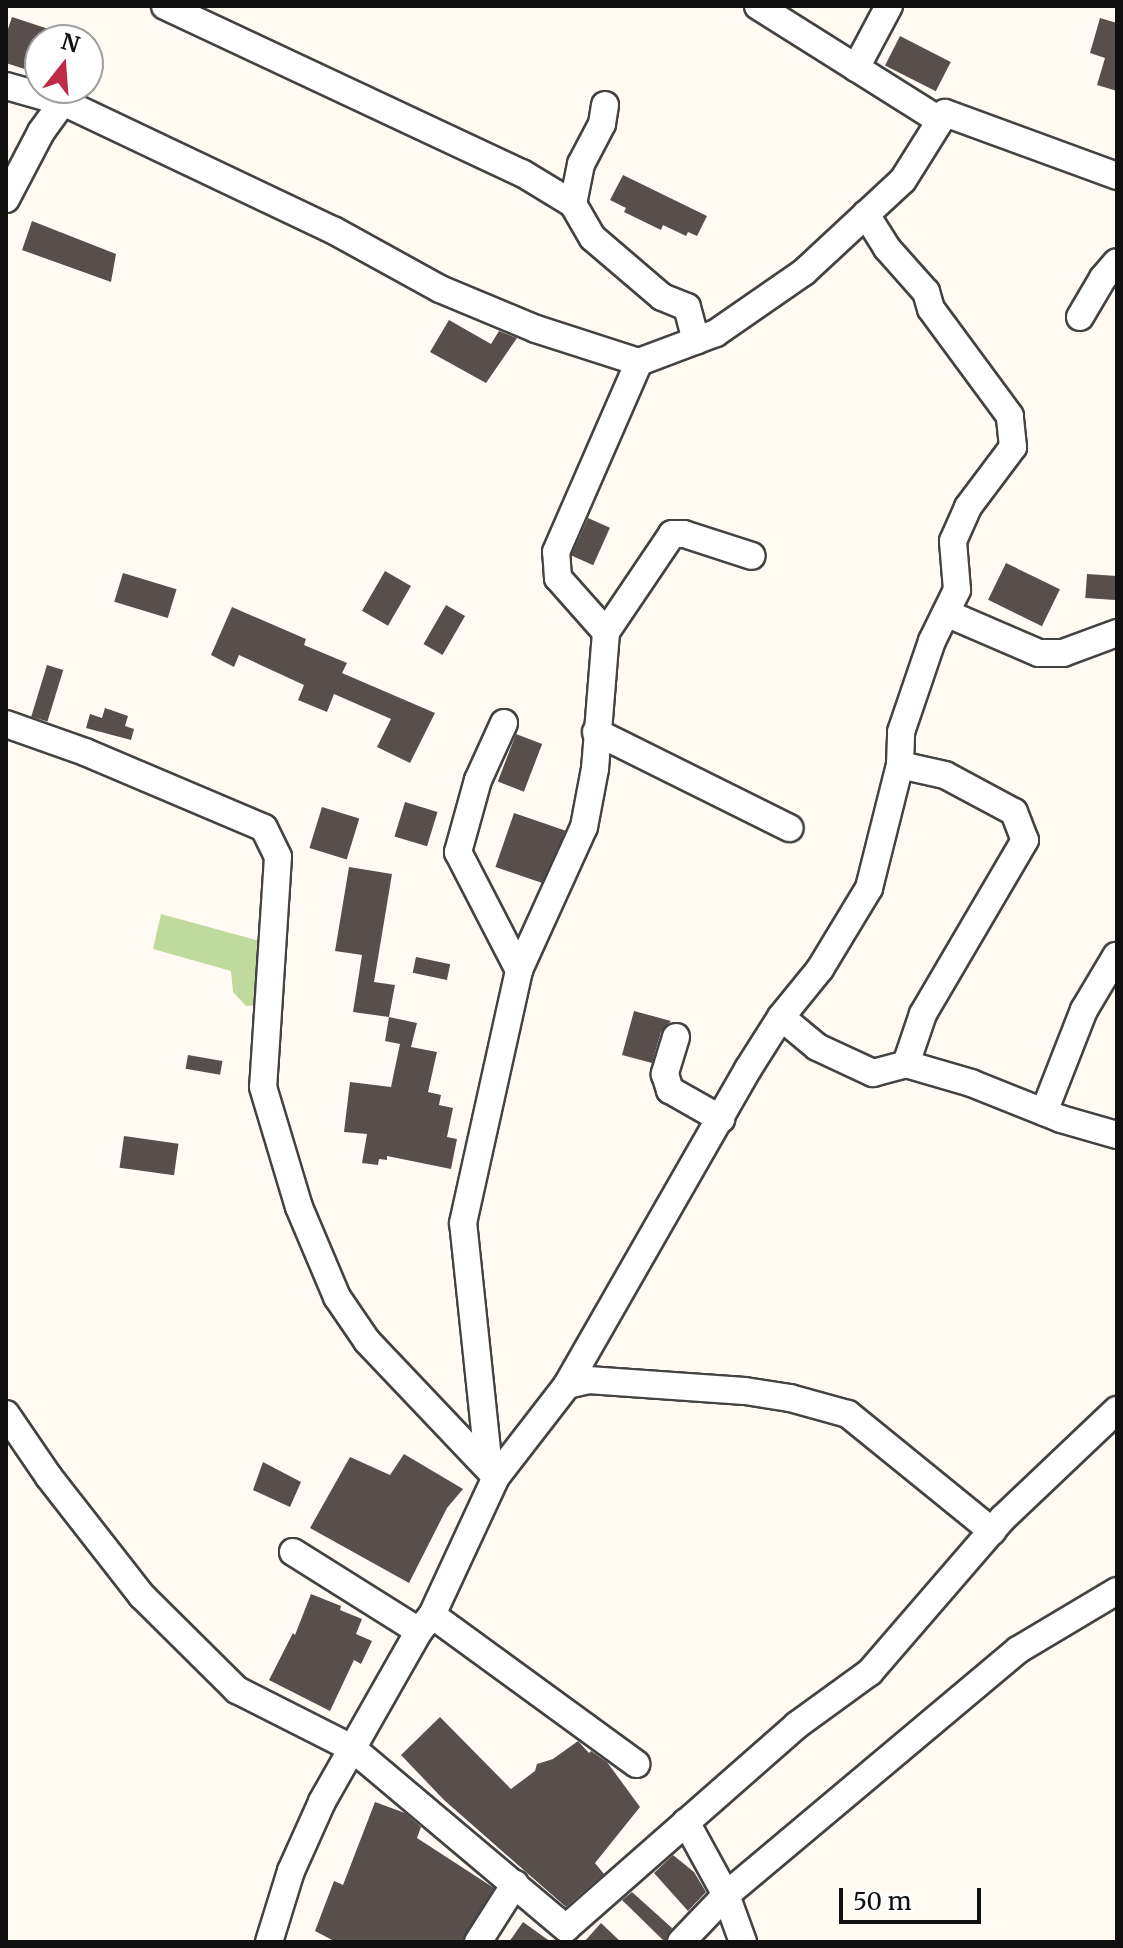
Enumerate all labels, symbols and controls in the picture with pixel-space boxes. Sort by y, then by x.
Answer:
north arrow [24,24,104,104]
text: N [58,27,83,59]
scale bar [843,1872,985,1922]
text: 50 m [853,1886,912,1917]

